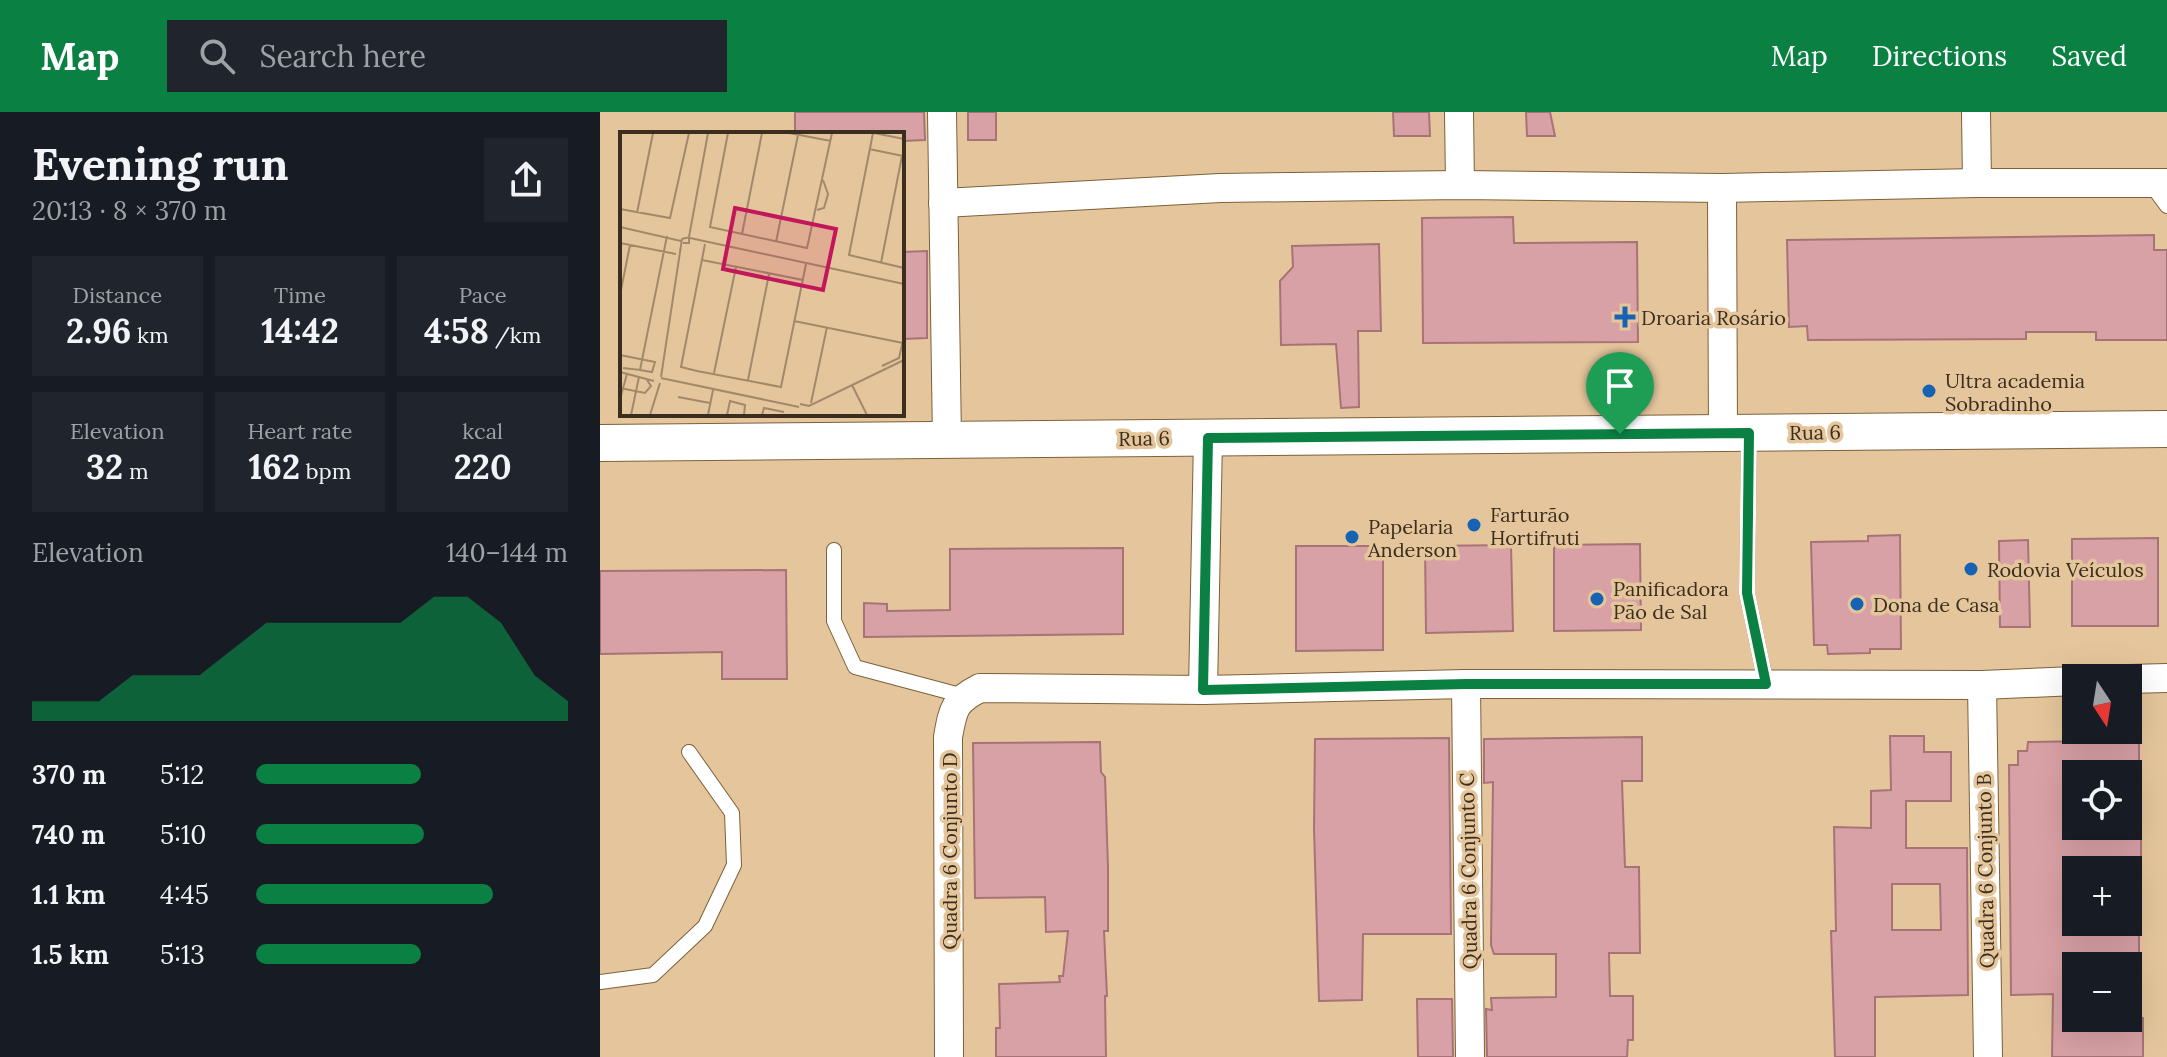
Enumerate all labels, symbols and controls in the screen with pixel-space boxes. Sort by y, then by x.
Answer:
search box [167,20,727,92]
text: Map [40,32,119,80]
icon: search [195,34,239,78]
text: Search here [259,37,426,75]
text: Map [1771,38,1828,74]
text: Directions [1872,38,2007,74]
text: Saved [2051,38,2127,74]
inset map [620,132,904,416]
text: Evening run [32,136,289,192]
button: share [484,138,568,222]
text: 20:13 · 8 × 370 m [32,194,227,227]
text: Distance [73,281,162,309]
text: Time [274,281,326,309]
text: Pace [459,281,507,309]
place label: Droaria Rosário [1641,305,1786,330]
marker: Droaria Rosário [1616,308,1634,326]
text: 2.96 [66,309,131,352]
text: 14:42 [261,309,339,352]
text: 4:58 [424,309,489,352]
text: km [131,321,169,349]
text: /km [489,321,541,349]
pin [1586,352,1654,434]
icon: arrive [1598,364,1642,408]
place label: Ultra academia Sobradinho [1945,368,2085,416]
marker: Ultra academia Sobradinho [1920,382,1938,400]
text: Elevation [70,417,165,445]
text: Heart rate [248,417,352,445]
text: kcal [462,417,503,445]
street label: Rua 6 [1789,419,1841,445]
street label: Rua 6 [1118,425,1170,451]
text: 32 [86,445,123,488]
text: 162 [249,445,300,488]
text: 220 [454,445,512,488]
text: m [123,457,149,485]
text: bpm [300,457,351,485]
place label: Farturão Hortifruti [1490,502,1580,550]
place label: Papelaria Anderson [1367,514,1457,562]
marker: Farturão Hortifruti [1465,516,1483,534]
marker: Papelaria Anderson [1343,528,1361,546]
text: Elevation [32,536,144,569]
text: 140–144 m [446,536,568,569]
place label: Rodovia Veículos [1987,557,2144,582]
marker: Rodovia Veículos [1962,560,1980,578]
place label: Panificadora Pão de Sal [1613,576,1729,624]
marker: Panificadora Pão de Sal [1588,590,1606,608]
place label: Dona de Casa [1873,592,1999,617]
marker: Dona de Casa [1848,595,1866,613]
north arrow [2062,664,2142,744]
map controls [2062,664,2142,1032]
street label: Quadra 6 Conjunto D [937,752,962,950]
text: 370 m [32,758,106,791]
text: 5:12 [160,758,204,791]
button: locate [2062,760,2142,840]
street label: Quadra 6 Conjunto C [1454,772,1482,970]
street label: Quadra 6 Conjunto B [1971,773,1999,969]
text: 740 m [32,818,105,851]
text: 5:10 [160,818,206,851]
button: + [2062,856,2142,936]
text: 1.1 km [32,878,105,911]
text: 4:45 [160,878,209,911]
text: 1.5 km [32,938,109,971]
text: 5:13 [160,938,205,971]
button: − [2062,952,2142,1032]

